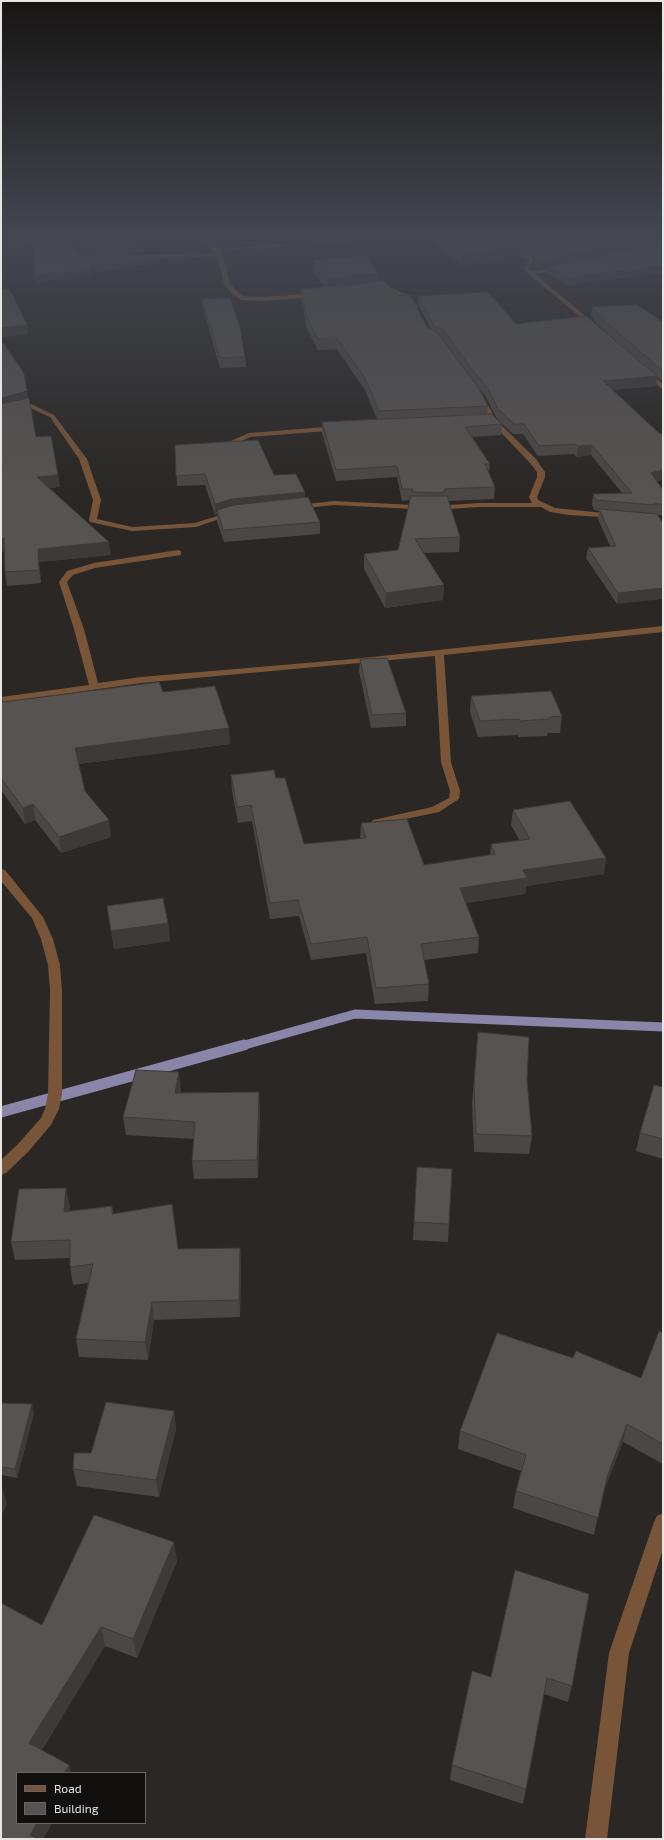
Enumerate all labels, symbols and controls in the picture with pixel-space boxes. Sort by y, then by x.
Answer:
legend [16,1772,146,1824]
text: Road [54,1781,82,1795]
text: Building [54,1801,98,1815]

